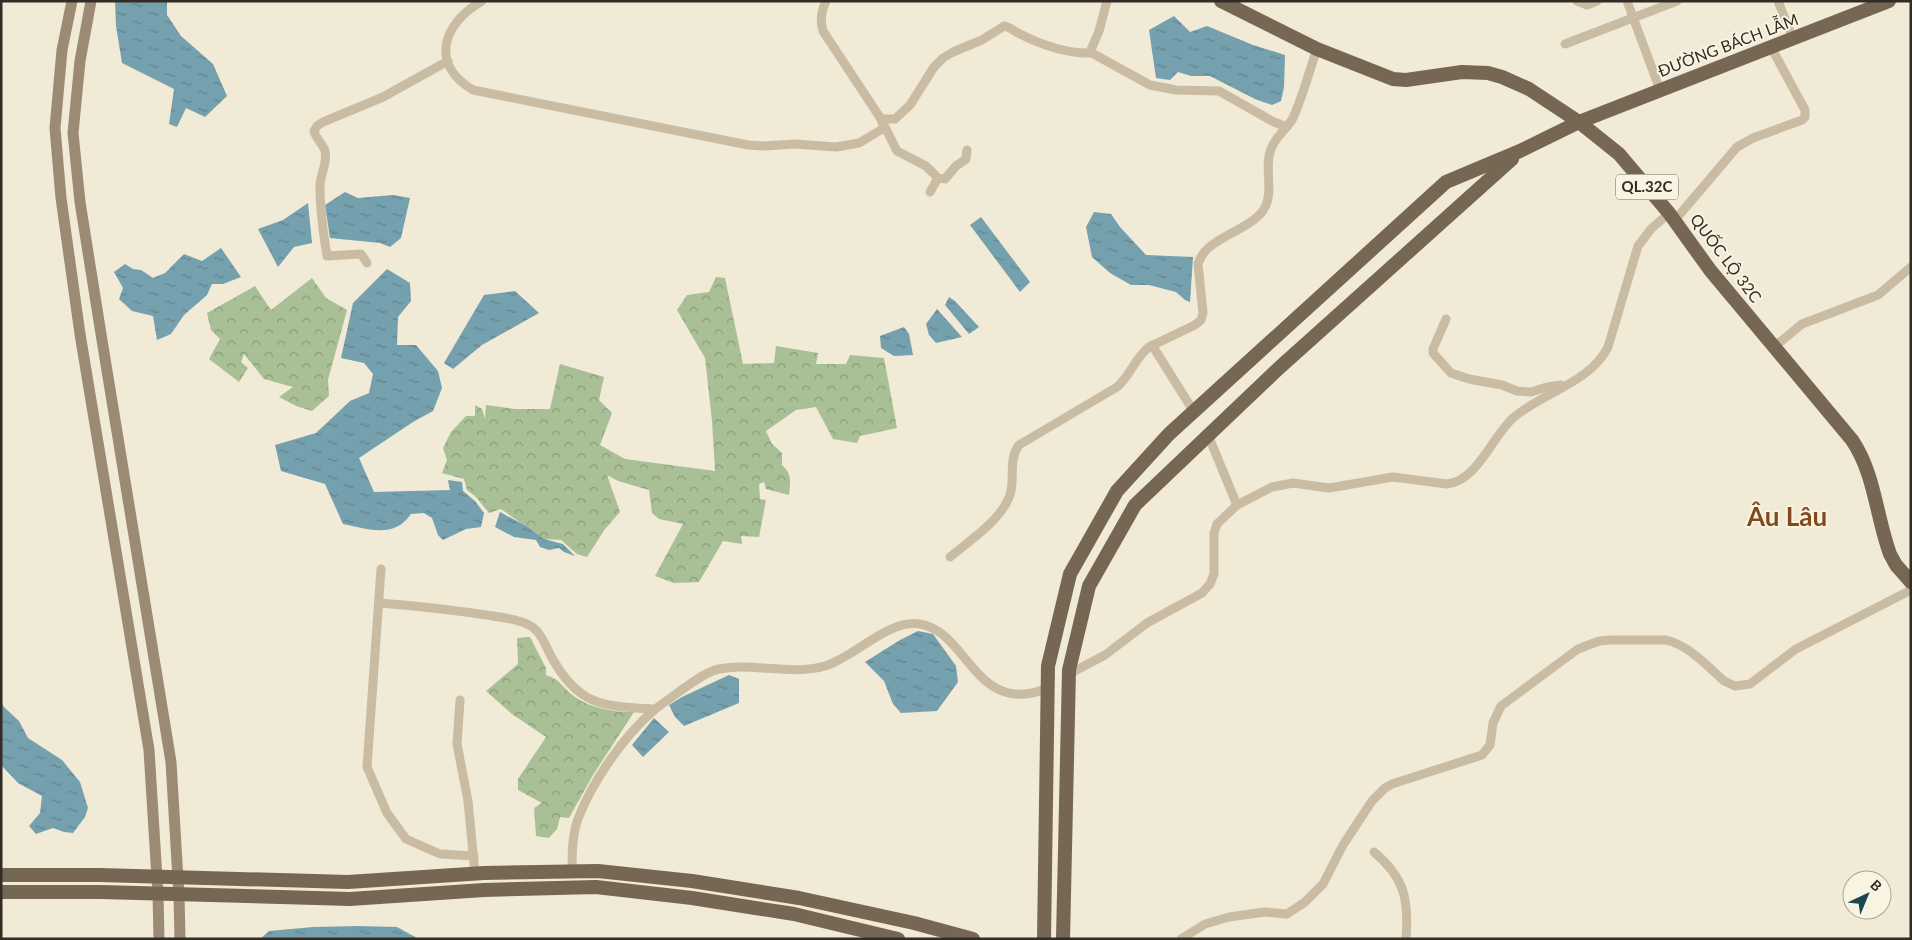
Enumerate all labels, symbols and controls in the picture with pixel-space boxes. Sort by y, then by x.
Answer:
street label: ĐƯỜNG BÁCH LẪM [1655,9,1801,80]
road number: QL.32C [1616,174,1678,200]
street label: QUỐC LỘ 32C [1687,210,1766,306]
district label: Âu Lâu [1746,500,1827,532]
north arrow [1842,870,1892,920]
text: B [1867,876,1886,895]

